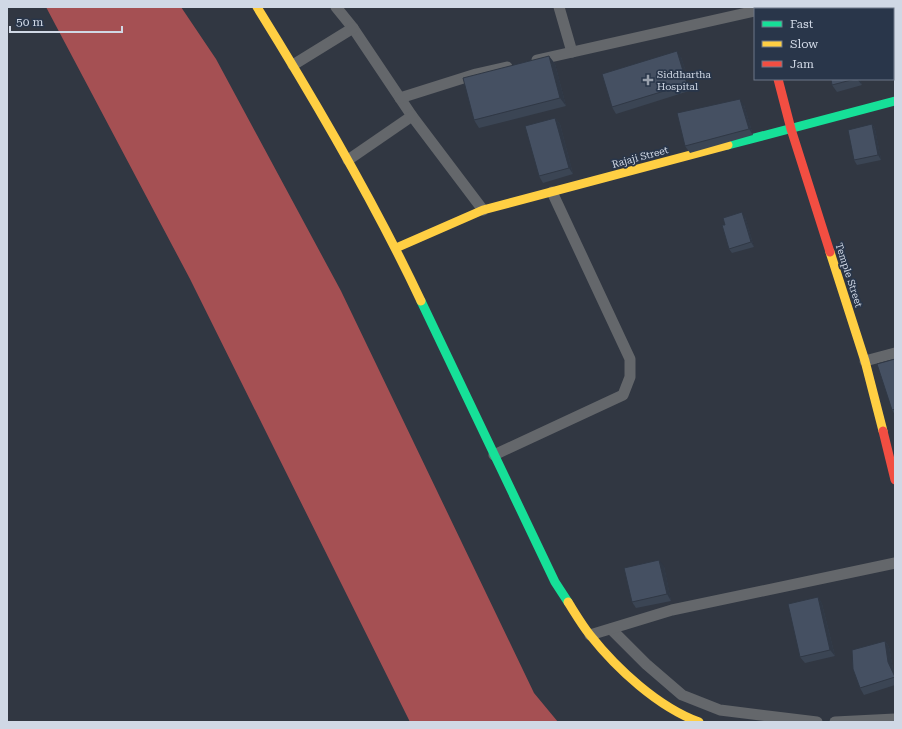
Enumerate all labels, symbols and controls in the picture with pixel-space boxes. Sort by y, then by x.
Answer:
scale bar [10,8,122,34]
legend [754,8,894,80]
text: 50 m [16,15,43,29]
text: Fast [790,17,814,31]
text: Slow [790,37,818,51]
text: Jam [790,57,814,71]
place label: Siddhartha Hospital [657,69,712,92]
marker: Siddhartha Hospital [642,74,654,86]
street label: Rajaji Street [611,144,670,170]
street label: Temple Street [833,241,865,309]

